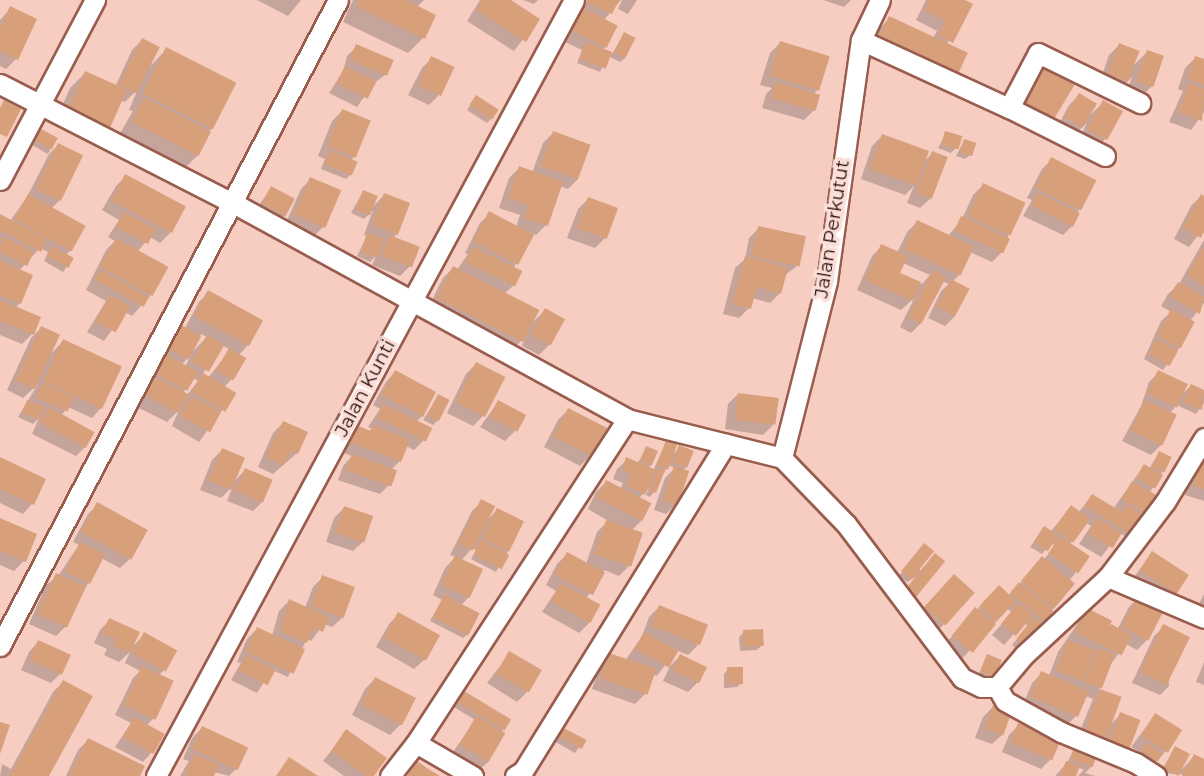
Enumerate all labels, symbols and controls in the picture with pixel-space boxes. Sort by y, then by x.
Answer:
street label: Jalan Perkutut [810,158,854,300]
street label: Jalan Kunti [330,336,400,440]

